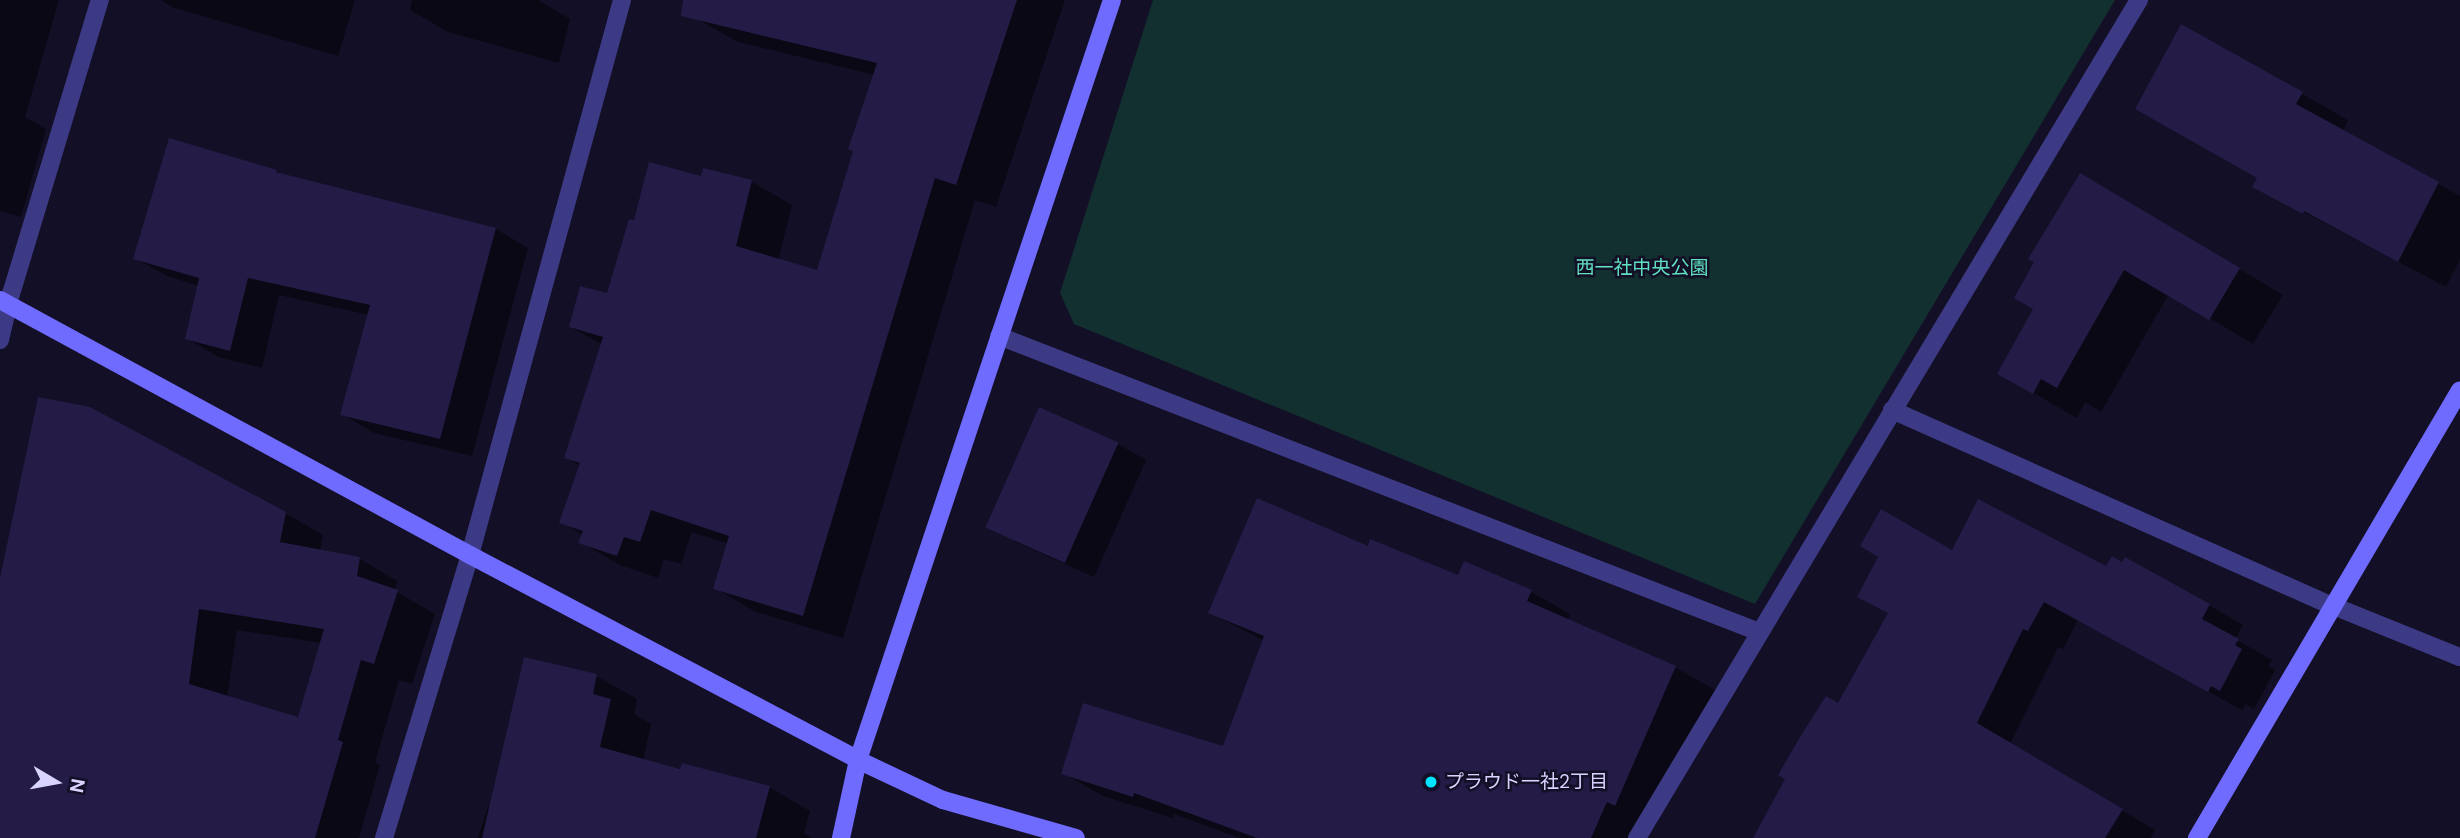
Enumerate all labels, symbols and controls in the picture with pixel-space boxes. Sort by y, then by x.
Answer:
park label: 西一社中央公園 [1576,257,1708,279]
north arrow [21,747,91,817]
place label: プラウド一社2丁目 [1445,771,1608,793]
marker: プラウド一社2丁目 [1423,774,1439,790]
text: N [64,777,91,795]

